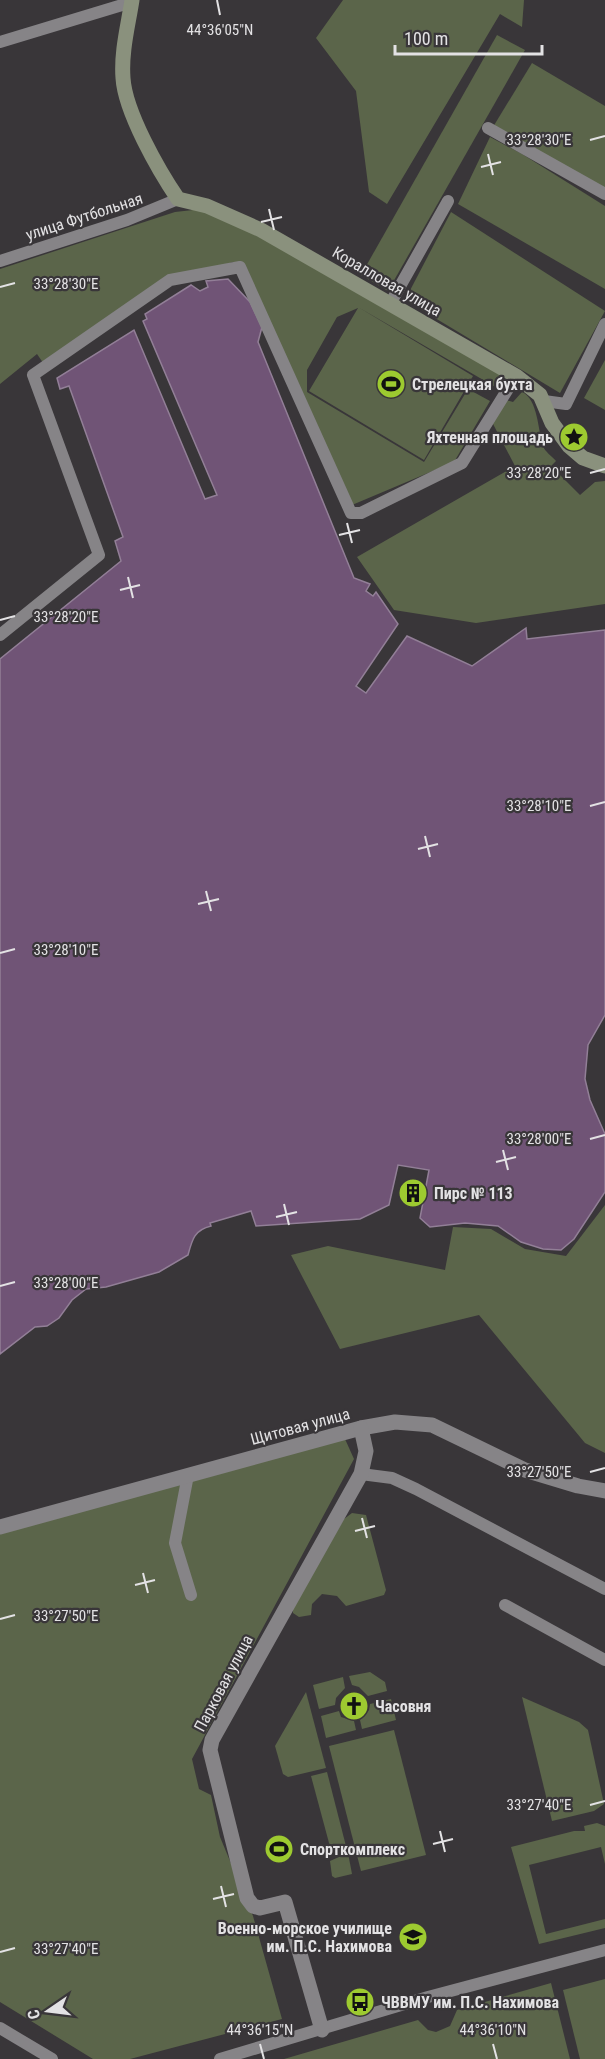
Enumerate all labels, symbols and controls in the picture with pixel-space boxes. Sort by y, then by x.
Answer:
scale bar [395,18,542,56]
text: 44°36'05"N [187,21,253,39]
text: 100 m [404,28,448,49]
text: 33°28'30"E [507,131,571,149]
street label: улица Футбольная [23,189,145,244]
street label: Коралловая улица [329,243,445,320]
text: 33°28'30"E [34,275,98,293]
sports icon: Стрелецкая бухта [375,368,407,400]
place label: Стрелецкая бухта [412,375,533,394]
place icon: Яхтенная площадь [558,421,590,453]
place label: Яхтенная площадь [426,428,553,447]
text: 33°28'20"E [507,464,571,482]
text: 33°28'20"E [34,608,98,626]
text: 33°28'10"E [507,797,571,815]
text: 33°28'10"E [34,941,98,959]
text: 33°28'00"E [507,1130,571,1148]
building icon: Пирс № 113 [397,1177,429,1209]
place label: Пирс № 113 [434,1184,513,1203]
text: 33°28'00"E [34,1274,98,1292]
street label: Щитовая улица [248,1404,352,1449]
text: 33°27'50"E [507,1463,571,1481]
text: 33°27'50"E [34,1607,98,1625]
street label: Парковая улица [190,1632,257,1735]
church icon: Часовня [338,1690,370,1722]
place label: Часовня [375,1697,432,1716]
text: 33°27'40"E [507,1796,571,1814]
sports icon: Спорткомплекс [263,1833,295,1865]
place label: Спорткомплекс [300,1840,405,1859]
place label: Военно-морское училище им. П.С. Нахимова [218,1919,392,1956]
school or university icon: Военно-морское училище им. П.С. Нахимова [397,1921,429,1953]
text: 33°27'40"E [34,1940,98,1958]
north arrow [18,1981,78,2041]
bus stop icon: ЧВВМУ им. П.С. Нахимова [344,1986,376,2018]
place label: ЧВВМУ им. П.С. Нахимова [381,1993,559,2012]
text: С [24,2008,44,2021]
text: 44°36'15"N [227,2021,293,2039]
text: 44°36'10"N [460,2021,526,2039]

